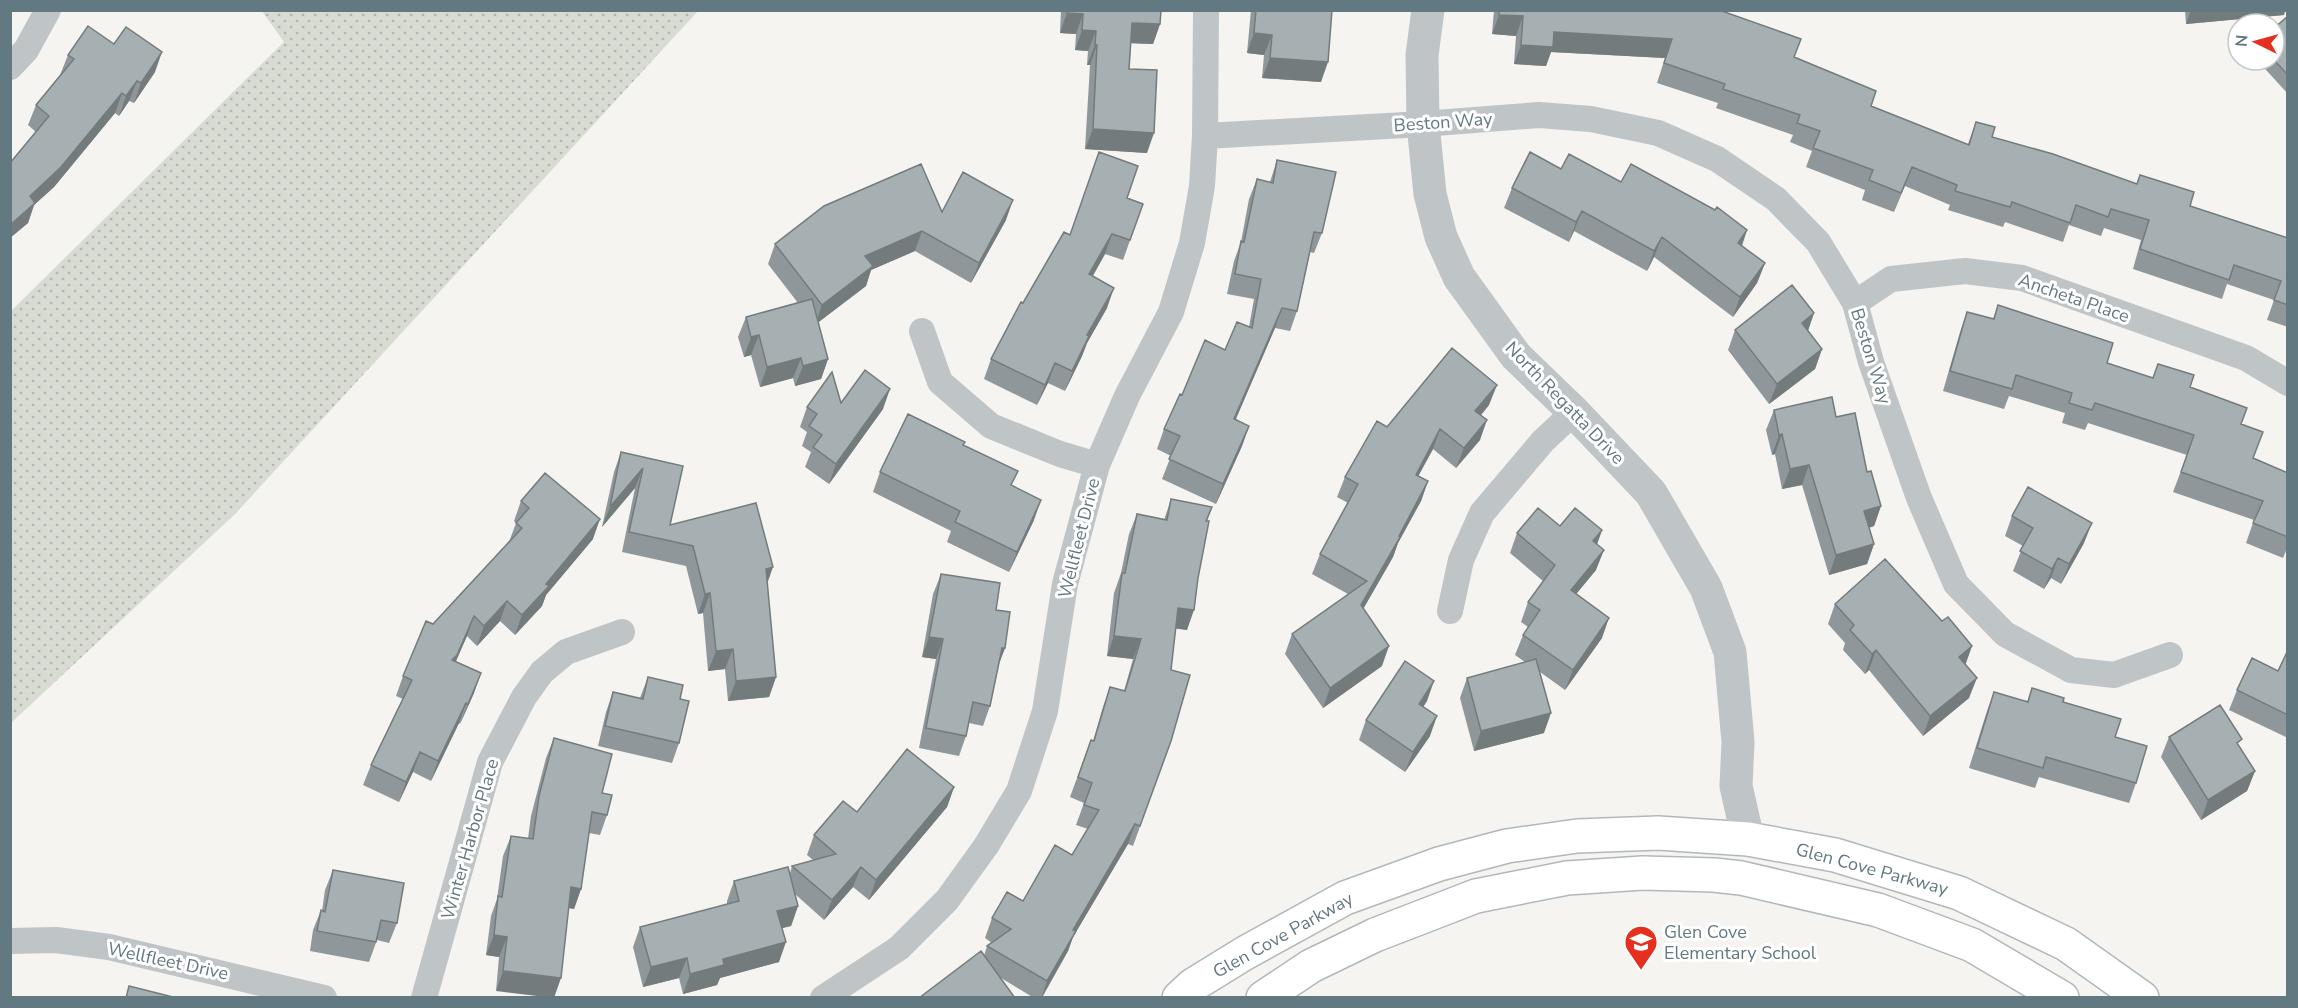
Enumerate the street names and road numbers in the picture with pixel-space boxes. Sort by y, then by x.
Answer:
street label: Beston Way [1393,107,1494,137]
street label: Ancheta Place [2015,268,2133,328]
street label: Beston Way [1845,305,1897,407]
street label: North Regatta Drive [1500,336,1630,470]
street label: Wellfleet Drive [1052,475,1106,601]
street label: Winter Harbor Place [436,756,504,922]
street label: Glen Cove Parkway [1793,837,1952,901]
street label: Glen Cove Parkway [1209,886,1358,983]
street label: Wellfleet Drive [105,936,231,986]

